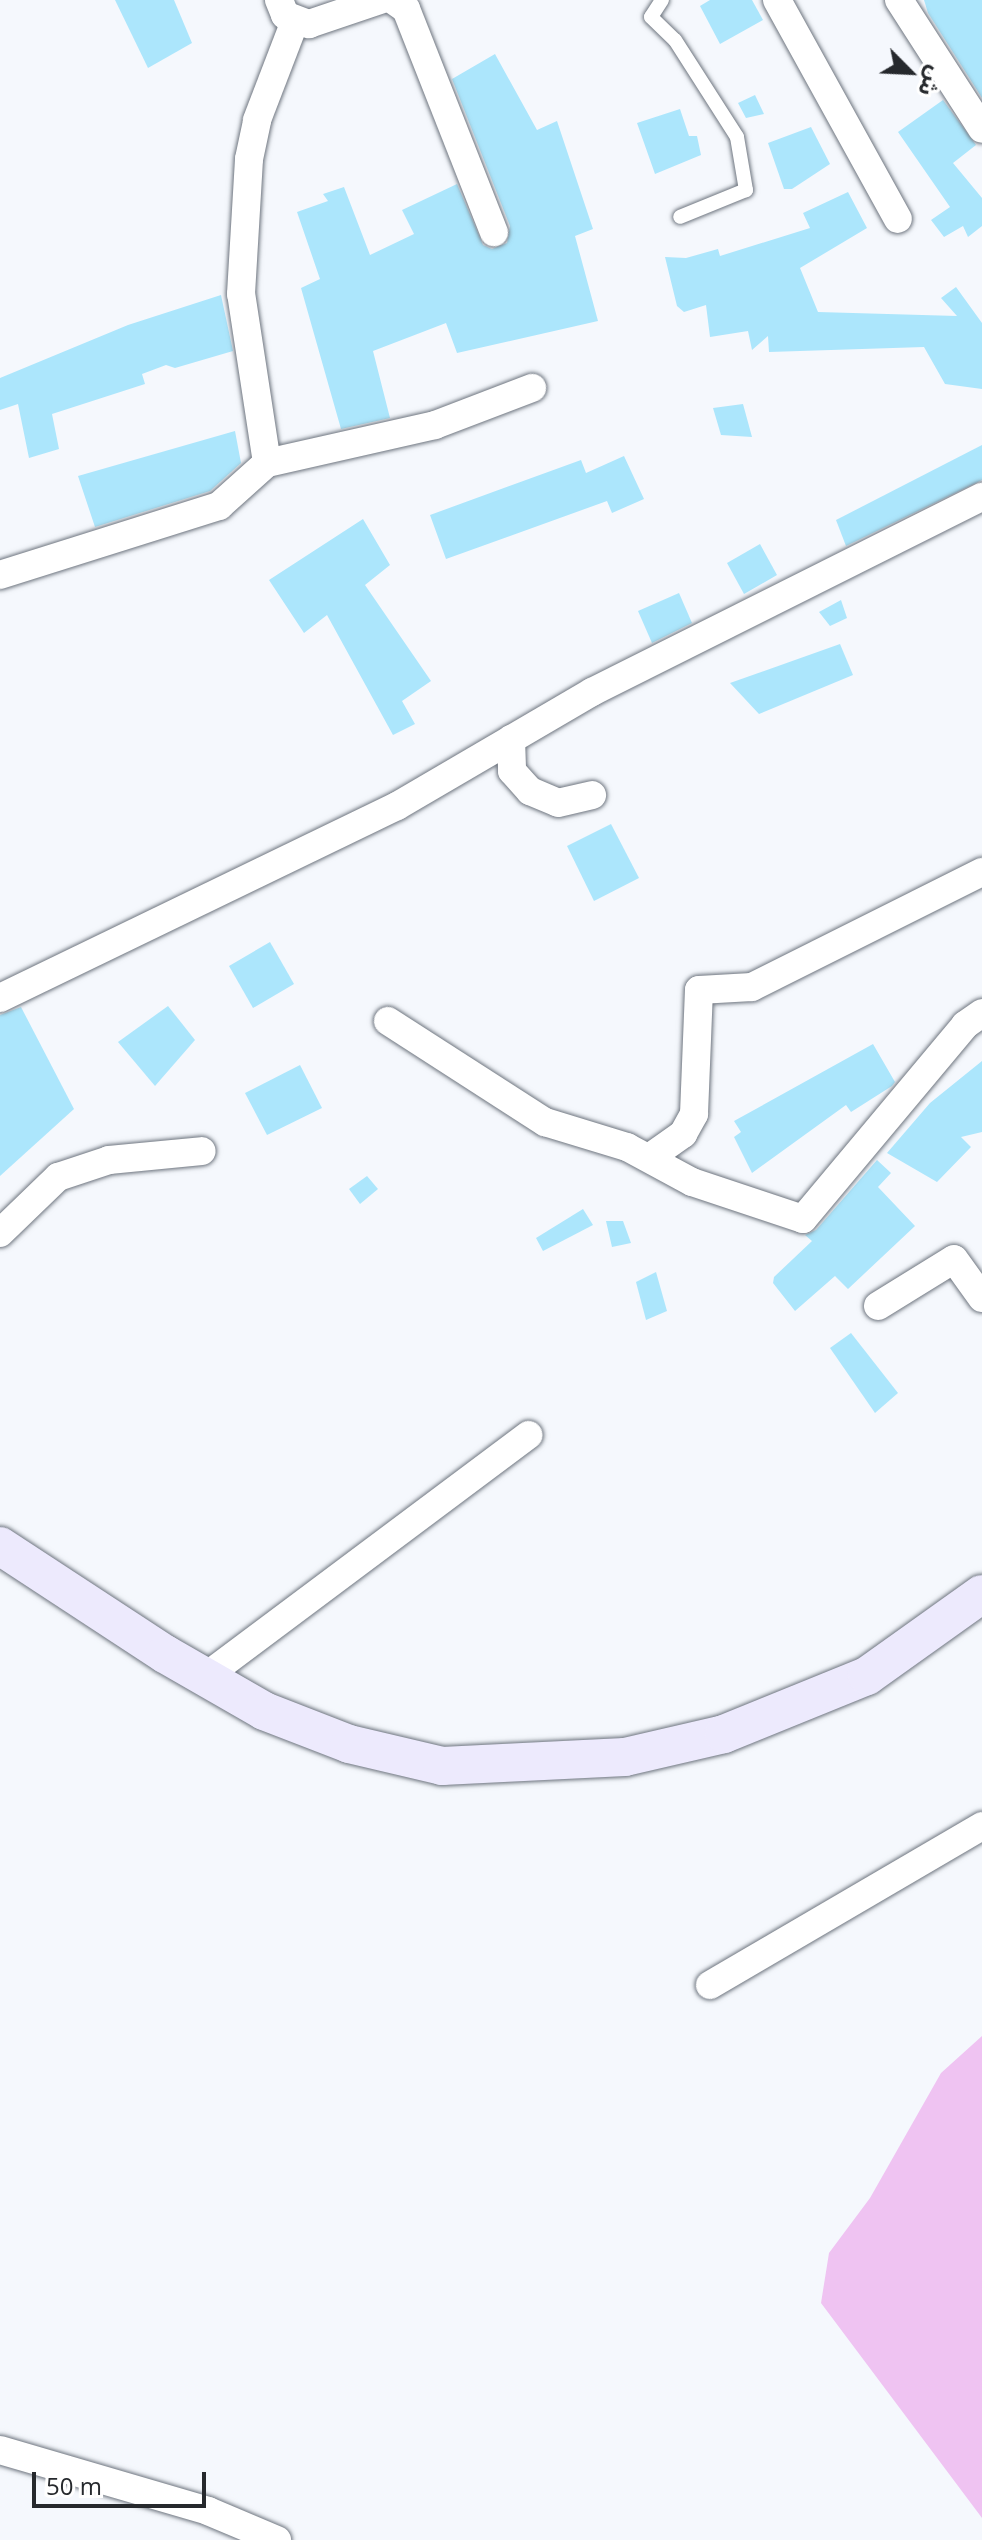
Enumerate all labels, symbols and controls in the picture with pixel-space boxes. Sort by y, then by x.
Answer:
north arrow [870,32,950,112]
text: ش [912,62,952,102]
scale bar [36,2456,210,2506]
text: 50 m [46,2469,102,2502]

